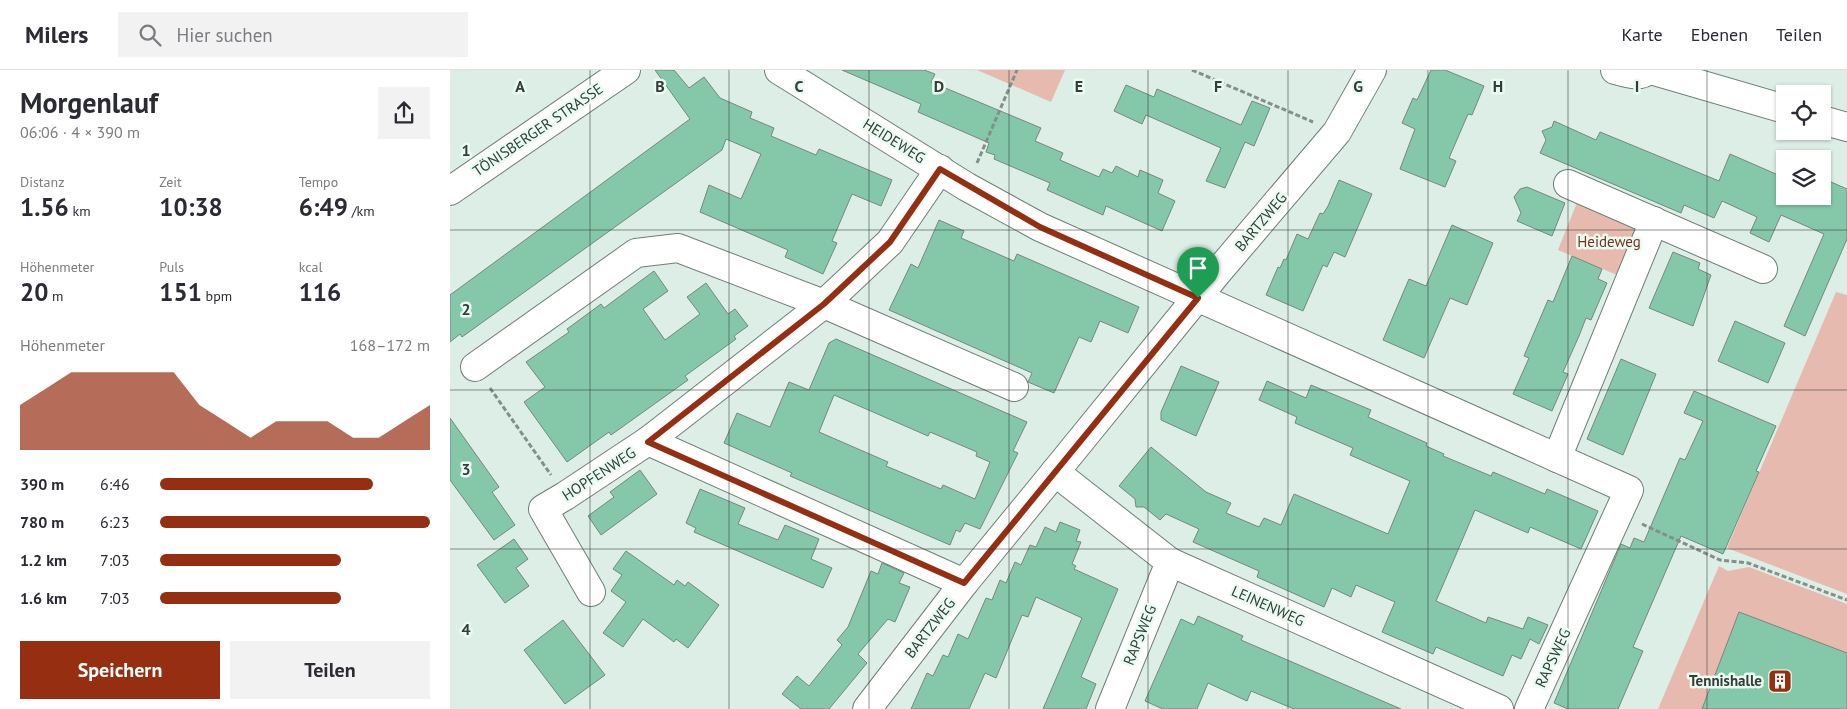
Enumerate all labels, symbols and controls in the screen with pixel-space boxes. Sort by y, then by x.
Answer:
search box [118,12,468,57]
text: Milers [25,19,88,50]
icon: search [136,21,164,49]
text: Hier suchen [176,23,273,47]
text: Karte [1622,23,1663,46]
text: Ebenen [1691,23,1748,46]
text: Teilen [1776,23,1822,46]
text: B [655,76,665,96]
text: C [795,76,804,96]
text: D [934,76,944,96]
text: E [1075,76,1083,96]
text: F [1214,76,1222,96]
text: G [1353,76,1363,96]
text: H [1493,76,1503,96]
text: I [1635,76,1639,96]
street label: TÖNISBERGER STRASSE [470,80,606,180]
text: Morgenlauf [20,84,158,121]
map controls [1776,85,1831,205]
button: locate [1776,85,1831,140]
button: share [378,87,430,139]
street label: HEIDEWEG [860,114,929,167]
text: 06:06 · 4 × 390 m [20,122,140,142]
text: 1 [461,140,471,160]
button: layers [1776,150,1831,205]
text: Distanz [20,173,64,191]
text: Zeit [159,173,182,191]
text: Tempo [299,173,338,191]
street label: BARTZWEG [1230,188,1291,255]
text: 1.56 [20,191,69,223]
text: 10:38 [159,191,223,223]
text: 6:49 [299,191,348,223]
text: km [69,202,91,220]
text: /km [348,202,375,220]
park label: Heideweg [1577,232,1641,251]
pin [1177,247,1219,298]
icon: arrive [1184,254,1212,282]
text: Höhenmeter [20,258,94,276]
text: Puls [159,258,184,276]
text: kcal [299,258,323,276]
text: 20 [20,276,48,308]
text: 151 [159,276,202,308]
text: 116 [299,276,341,308]
text: m [48,287,63,305]
text: bpm [202,287,232,305]
text: 2 [461,299,471,319]
text: Höhenmeter [20,335,105,355]
text: 168–172 m [350,335,430,355]
street label: HOPFENWEG [558,443,639,504]
text: 3 [461,459,471,479]
text: 390 m [20,474,64,494]
text: 6:46 [100,474,130,494]
text: 780 m [20,512,64,532]
text: 6:23 [100,512,130,532]
text: 1.2 km [20,550,67,570]
text: 7:03 [100,550,130,570]
street label: LEINENWEG [1229,581,1308,630]
text: 1.6 km [20,588,67,608]
text: 7:03 [100,588,130,608]
street label: BARTZWEG [900,594,959,662]
street label: RAPSWEG [1119,602,1160,668]
text: 4 [461,619,471,639]
street label: RAPSWEG [1531,625,1575,690]
button: Speichern [20,641,220,699]
button: Teilen [230,641,430,699]
building icon: Tennishalle [1767,668,1793,694]
place label: Tennishalle [1689,671,1762,690]

